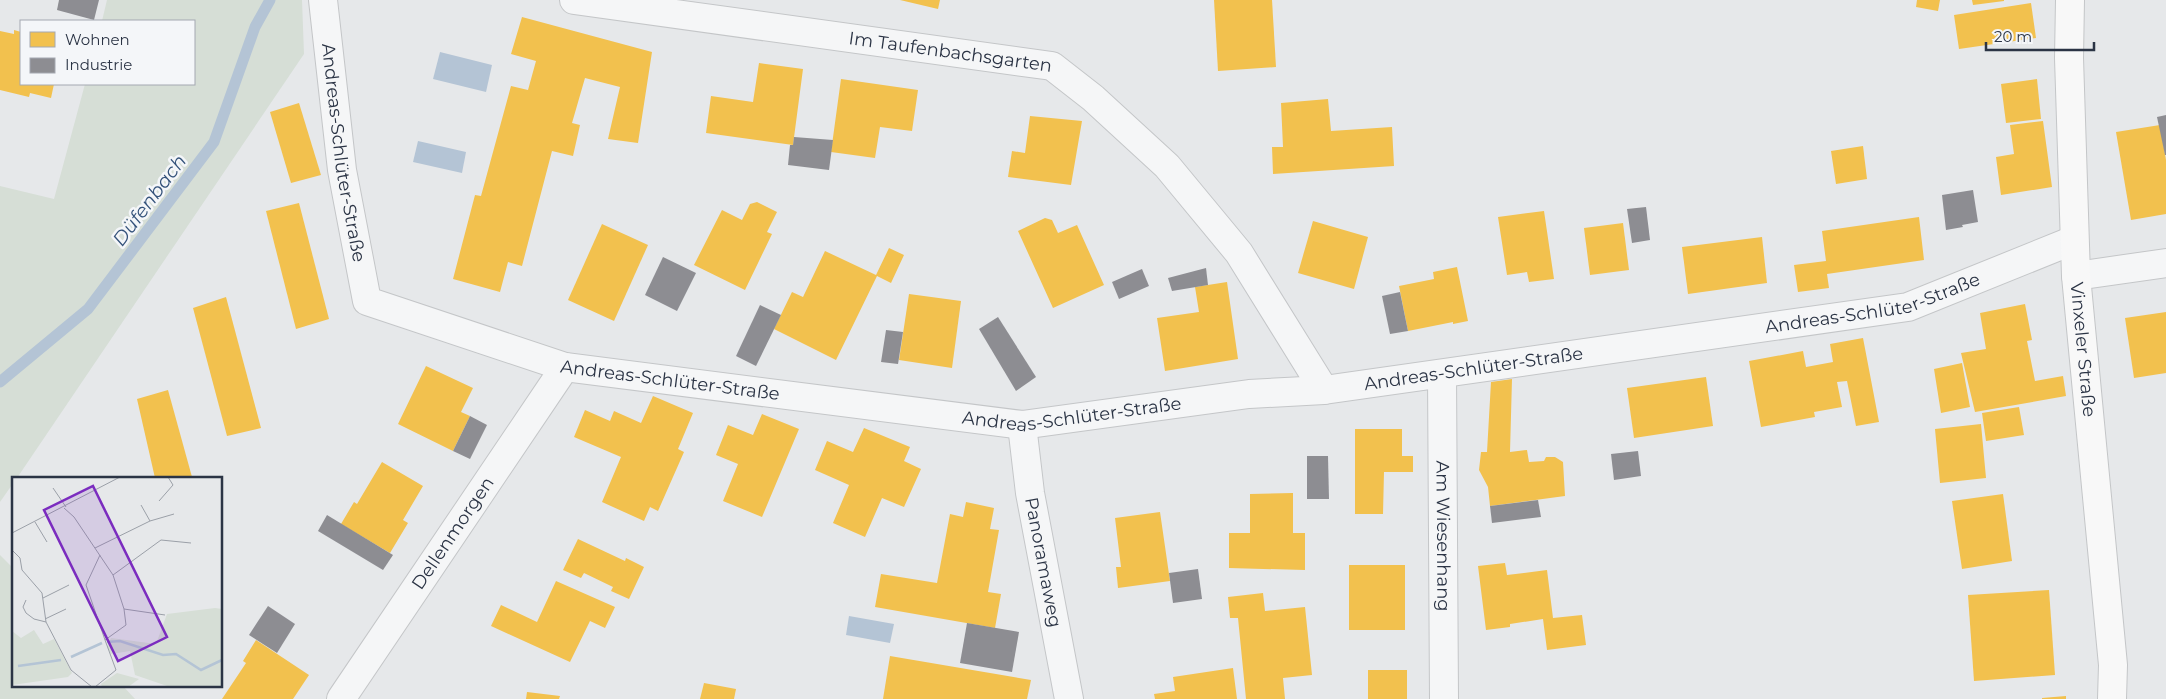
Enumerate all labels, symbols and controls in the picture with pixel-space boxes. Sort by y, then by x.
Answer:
legend [20,20,195,85]
scale bar [1986,20,2094,52]
street label: Im Taufenbachsgarten [847,27,1053,77]
text: 20 m [1994,27,2032,46]
text: Wohnen [65,30,130,49]
street label: Andreas-Schlüter-Straße [317,42,370,264]
text: Industrie [65,55,132,74]
water label: Düfenbach [108,150,191,250]
street label: Andreas-Schlüter-Straße [1764,268,1983,338]
street label: Vinxeler Straße [2066,281,2100,418]
street label: Andreas-Schlüter-Straße [1363,342,1585,395]
street label: Andreas-Schlüter-Straße [559,356,781,405]
street label: Andreas-Schlüter-Straße [961,392,1183,437]
street label: Am Wiesenhang [1432,460,1454,612]
street label: Dellenmorgen [407,473,499,594]
inset map [12,477,222,686]
street label: Panoramaweg [1020,495,1066,629]

